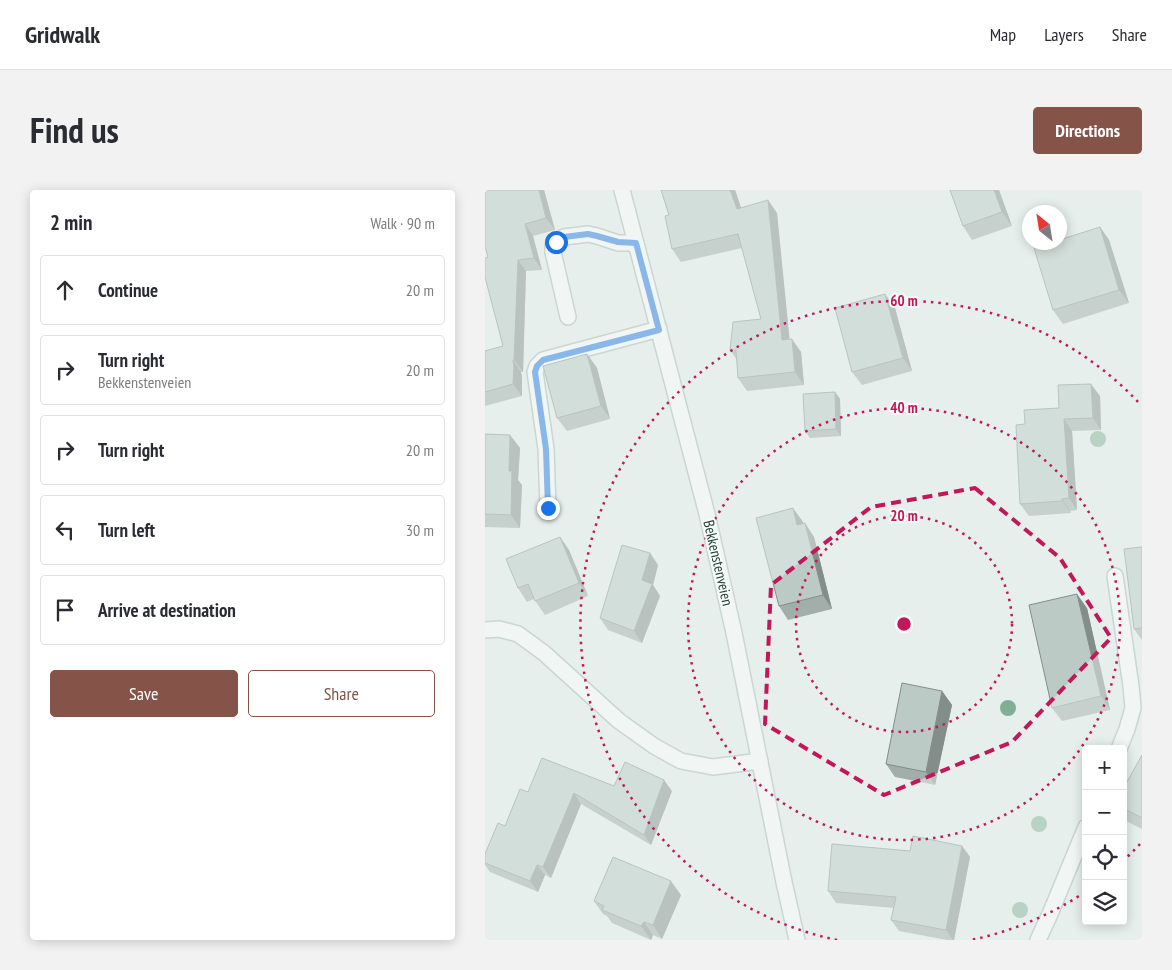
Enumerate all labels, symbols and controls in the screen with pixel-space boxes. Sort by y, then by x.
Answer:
text: Gridwalk [25,19,100,50]
text: Map [990,23,1016,46]
text: Layers [1044,23,1084,46]
text: Share [1112,23,1147,46]
text: Find us [30,107,119,153]
button: Directions [1033,107,1142,154]
north arrow [1022,205,1067,250]
text: 2 min [50,209,92,236]
text: Walk · 90 m [370,213,435,233]
route start [545,231,568,254]
icon: ahead [51,276,79,304]
text: Continue [98,278,158,302]
text: 20 m [406,280,434,300]
text: 60 m [890,291,918,310]
text: Turn right [98,348,164,372]
icon: right [51,356,79,384]
text: 20 m [406,360,434,380]
text: Bekkenstenveien [98,372,191,392]
text: 40 m [890,398,918,417]
icon: right [51,436,79,464]
text: Turn right [98,438,164,462]
text: 20 m [406,440,434,460]
route end [537,497,560,520]
text: 20 m [890,506,918,525]
icon: left [51,516,79,544]
text: Turn left [98,518,155,542]
street label: Bekkenstenveien [699,518,738,608]
text: 30 m [406,520,434,540]
icon: arrive [51,596,79,624]
text: Arrive at destination [98,598,236,622]
centre of rings [895,615,913,633]
button: Save [50,670,238,717]
button: Share [248,670,435,717]
map controls [1082,745,1127,925]
button: + [1082,745,1127,790]
button: − [1082,790,1127,835]
button: locate [1082,835,1127,880]
button: layers [1082,880,1127,925]

